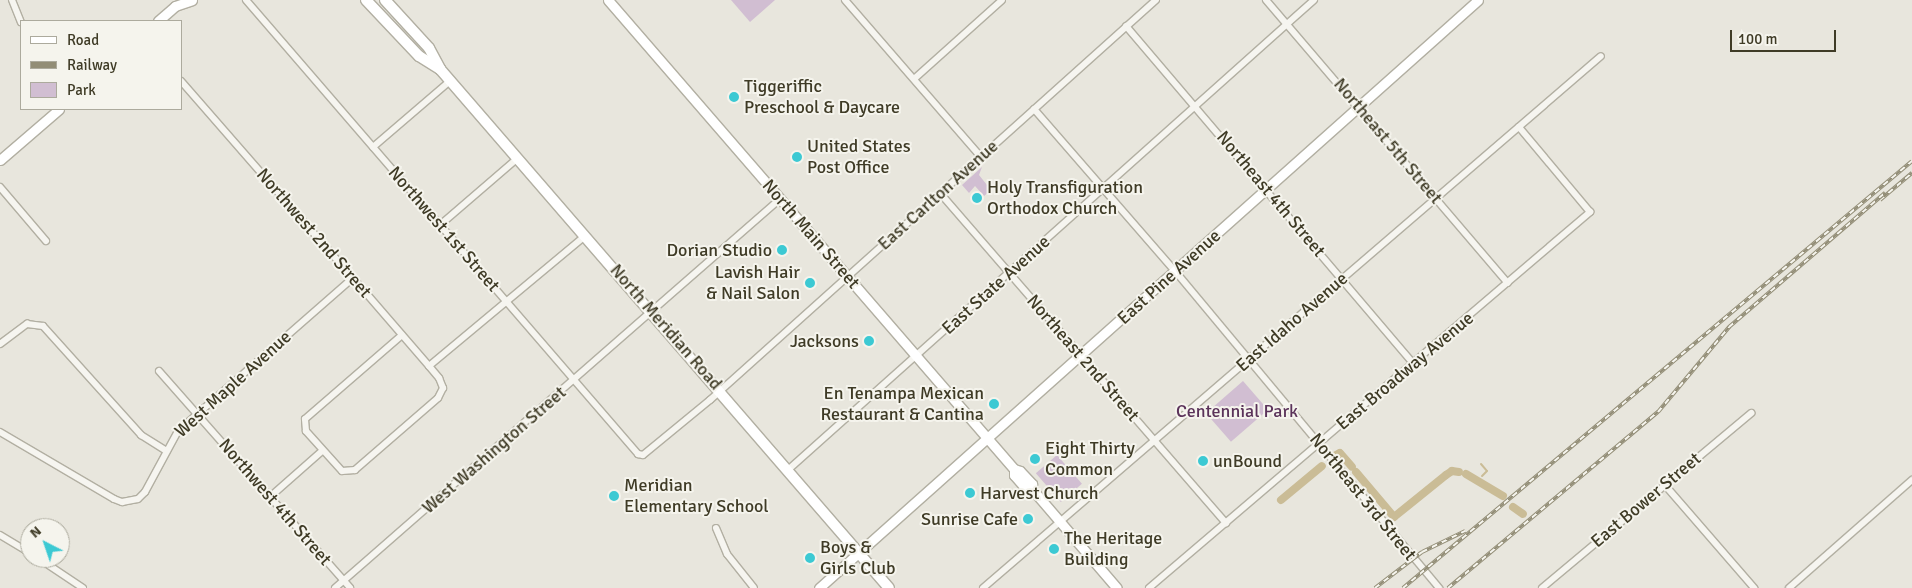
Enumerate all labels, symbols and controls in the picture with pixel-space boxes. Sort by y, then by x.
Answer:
legend [20,20,182,110]
scale bar [1732,20,1838,52]
text: 100 m [1738,30,1778,48]
text: Road [67,31,99,49]
text: Railway [67,56,117,74]
street label: Northeast 5th Street [1329,74,1447,208]
place label: Tiggeriffic Preschool & Daycare [744,76,900,118]
text: Park [67,81,96,99]
marker: Tiggeriffic Preschool & Daycare [728,91,740,103]
street label: Northeast 4th Street [1212,127,1330,261]
street label: East Carlton Avenue [873,135,1003,255]
place label: United States Post Office [807,136,911,178]
marker: United States Post Office [791,151,803,163]
street label: Northwest 1st Street [384,162,504,296]
street label: Northwest 2nd Street [252,164,376,302]
street label: North Main Street [758,175,864,293]
place label: Holy Transfiguration Orthodox Church [987,177,1143,220]
marker: Holy Transfiguration Orthodox Church [971,192,983,204]
street label: East Pine Avenue [1113,225,1225,329]
street label: East State Avenue [938,231,1054,339]
place label: Dorian Studio [666,239,772,261]
marker: Dorian Studio [776,244,788,256]
street label: North Meridian Road [605,260,727,394]
place label: Lavish Hair & Nail Salon [706,262,800,304]
street label: East Idaho Avenue [1232,268,1352,376]
marker: Lavish Hair & Nail Salon [804,277,816,289]
street label: Northeast 2nd Street [1022,290,1144,426]
street label: East Broadway Avenue [1332,307,1478,435]
street label: West Maple Avenue [170,326,296,442]
place label: Jacksons [790,330,859,352]
marker: Jacksons [863,335,875,347]
street label: West Washington Street [418,382,570,518]
place label: En Tenampa Mexican Restaurant & Cantina [820,383,984,426]
marker: En Tenampa Mexican Restaurant & Cantina [988,398,1000,410]
park label: Centennial Park [1176,400,1298,422]
street label: Northeast 3rd Street [1305,429,1421,565]
street label: Northwest 4th Street [214,434,336,570]
place label: Eight Thirty Common [1045,438,1135,480]
street label: East Bower Street [1587,448,1705,552]
place label: unBound [1213,450,1282,472]
marker: Eight Thirty Common [1029,453,1041,465]
marker: unBound [1197,455,1209,467]
place label: Meridian Elementary School [624,475,769,518]
place label: Harvest Church [980,482,1099,504]
marker: Harvest Church [964,487,976,499]
marker: Meridian Elementary School [608,490,620,502]
place label: Sunrise Cafe [921,508,1018,530]
marker: Sunrise Cafe [1022,513,1034,525]
north arrow [20,518,70,568]
text: N [26,522,45,542]
place label: The Heritage Building [1064,528,1162,570]
place label: Boys & Girls Club [820,537,895,580]
marker: The Heritage Building [1048,543,1060,555]
marker: Boys & Girls Club [804,552,816,564]

